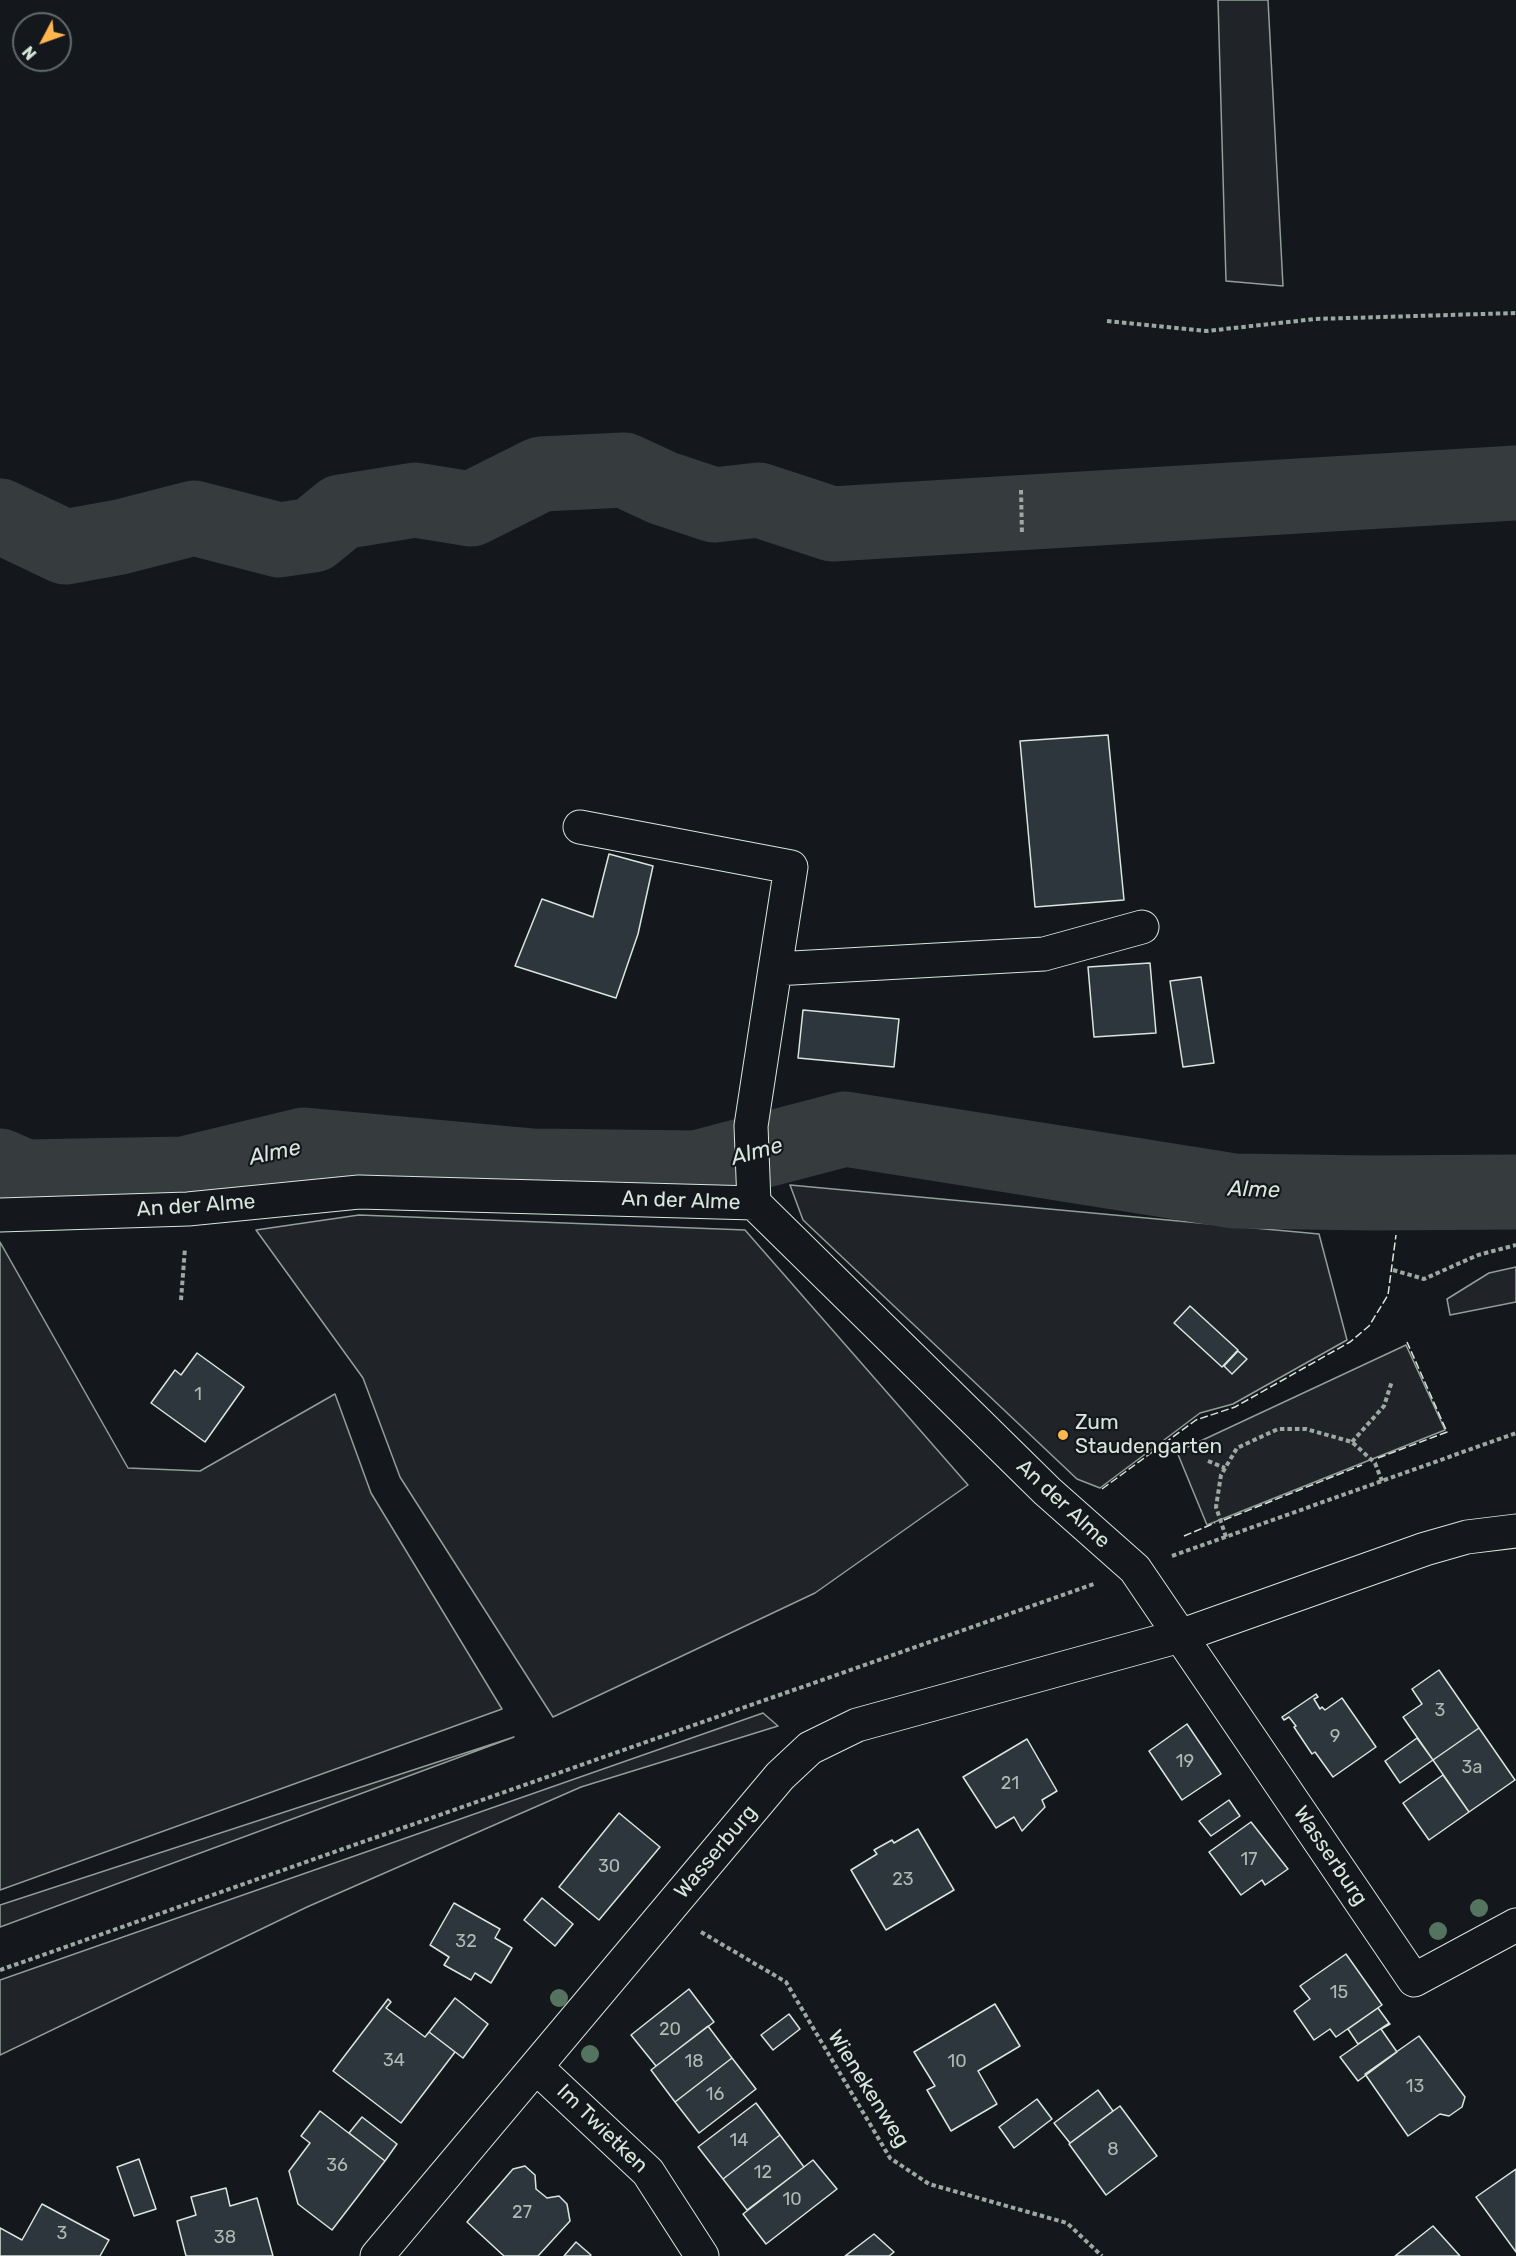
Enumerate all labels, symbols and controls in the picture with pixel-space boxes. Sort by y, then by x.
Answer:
north arrow [12,12,72,72]
text: N [19,42,40,63]
water label: Alme [728,1133,786,1171]
water label: Alme [247,1135,303,1171]
water label: Alme [1228,1176,1280,1204]
street label: An der Alme [621,1186,741,1216]
street label: An der Alme [136,1189,256,1223]
house number: 1 [194,1384,202,1406]
place label: Zum Staudengarten [1075,1410,1222,1460]
marker: Zum Staudengarten [1056,1428,1070,1442]
street label: An der Alme [1011,1454,1115,1554]
house number: 3 [1435,1700,1445,1722]
house number: 9 [1330,1726,1340,1748]
house number: 19 [1176,1751,1194,1773]
house number: 3a [1462,1757,1482,1779]
house number: 21 [1001,1773,1019,1795]
street label: Wasserburg [670,1800,762,1904]
street label: Wasserburg [1288,1801,1372,1911]
house number: 17 [1241,1849,1257,1871]
house number: 30 [598,1856,620,1878]
house number: 23 [892,1869,914,1891]
house number: 32 [455,1931,477,1953]
house number: 15 [1330,1982,1348,2004]
house number: 20 [659,2019,681,2041]
street label: Wienekenweg [822,2026,914,2152]
house number: 34 [383,2050,405,2072]
house number: 18 [684,2051,704,2073]
house number: 10 [947,2051,967,2073]
house number: 13 [1406,2076,1424,2098]
street label: Im Twietken [551,2079,653,2179]
house number: 16 [706,2084,724,2106]
house number: 14 [730,2130,748,2152]
house number: 8 [1107,2139,1119,2161]
house number: 36 [326,2155,348,2177]
house number: 12 [754,2162,772,2184]
house number: 10 [782,2189,802,2211]
house number: 27 [512,2202,532,2224]
house number: 3 [57,2223,67,2245]
house number: 38 [214,2227,236,2249]

